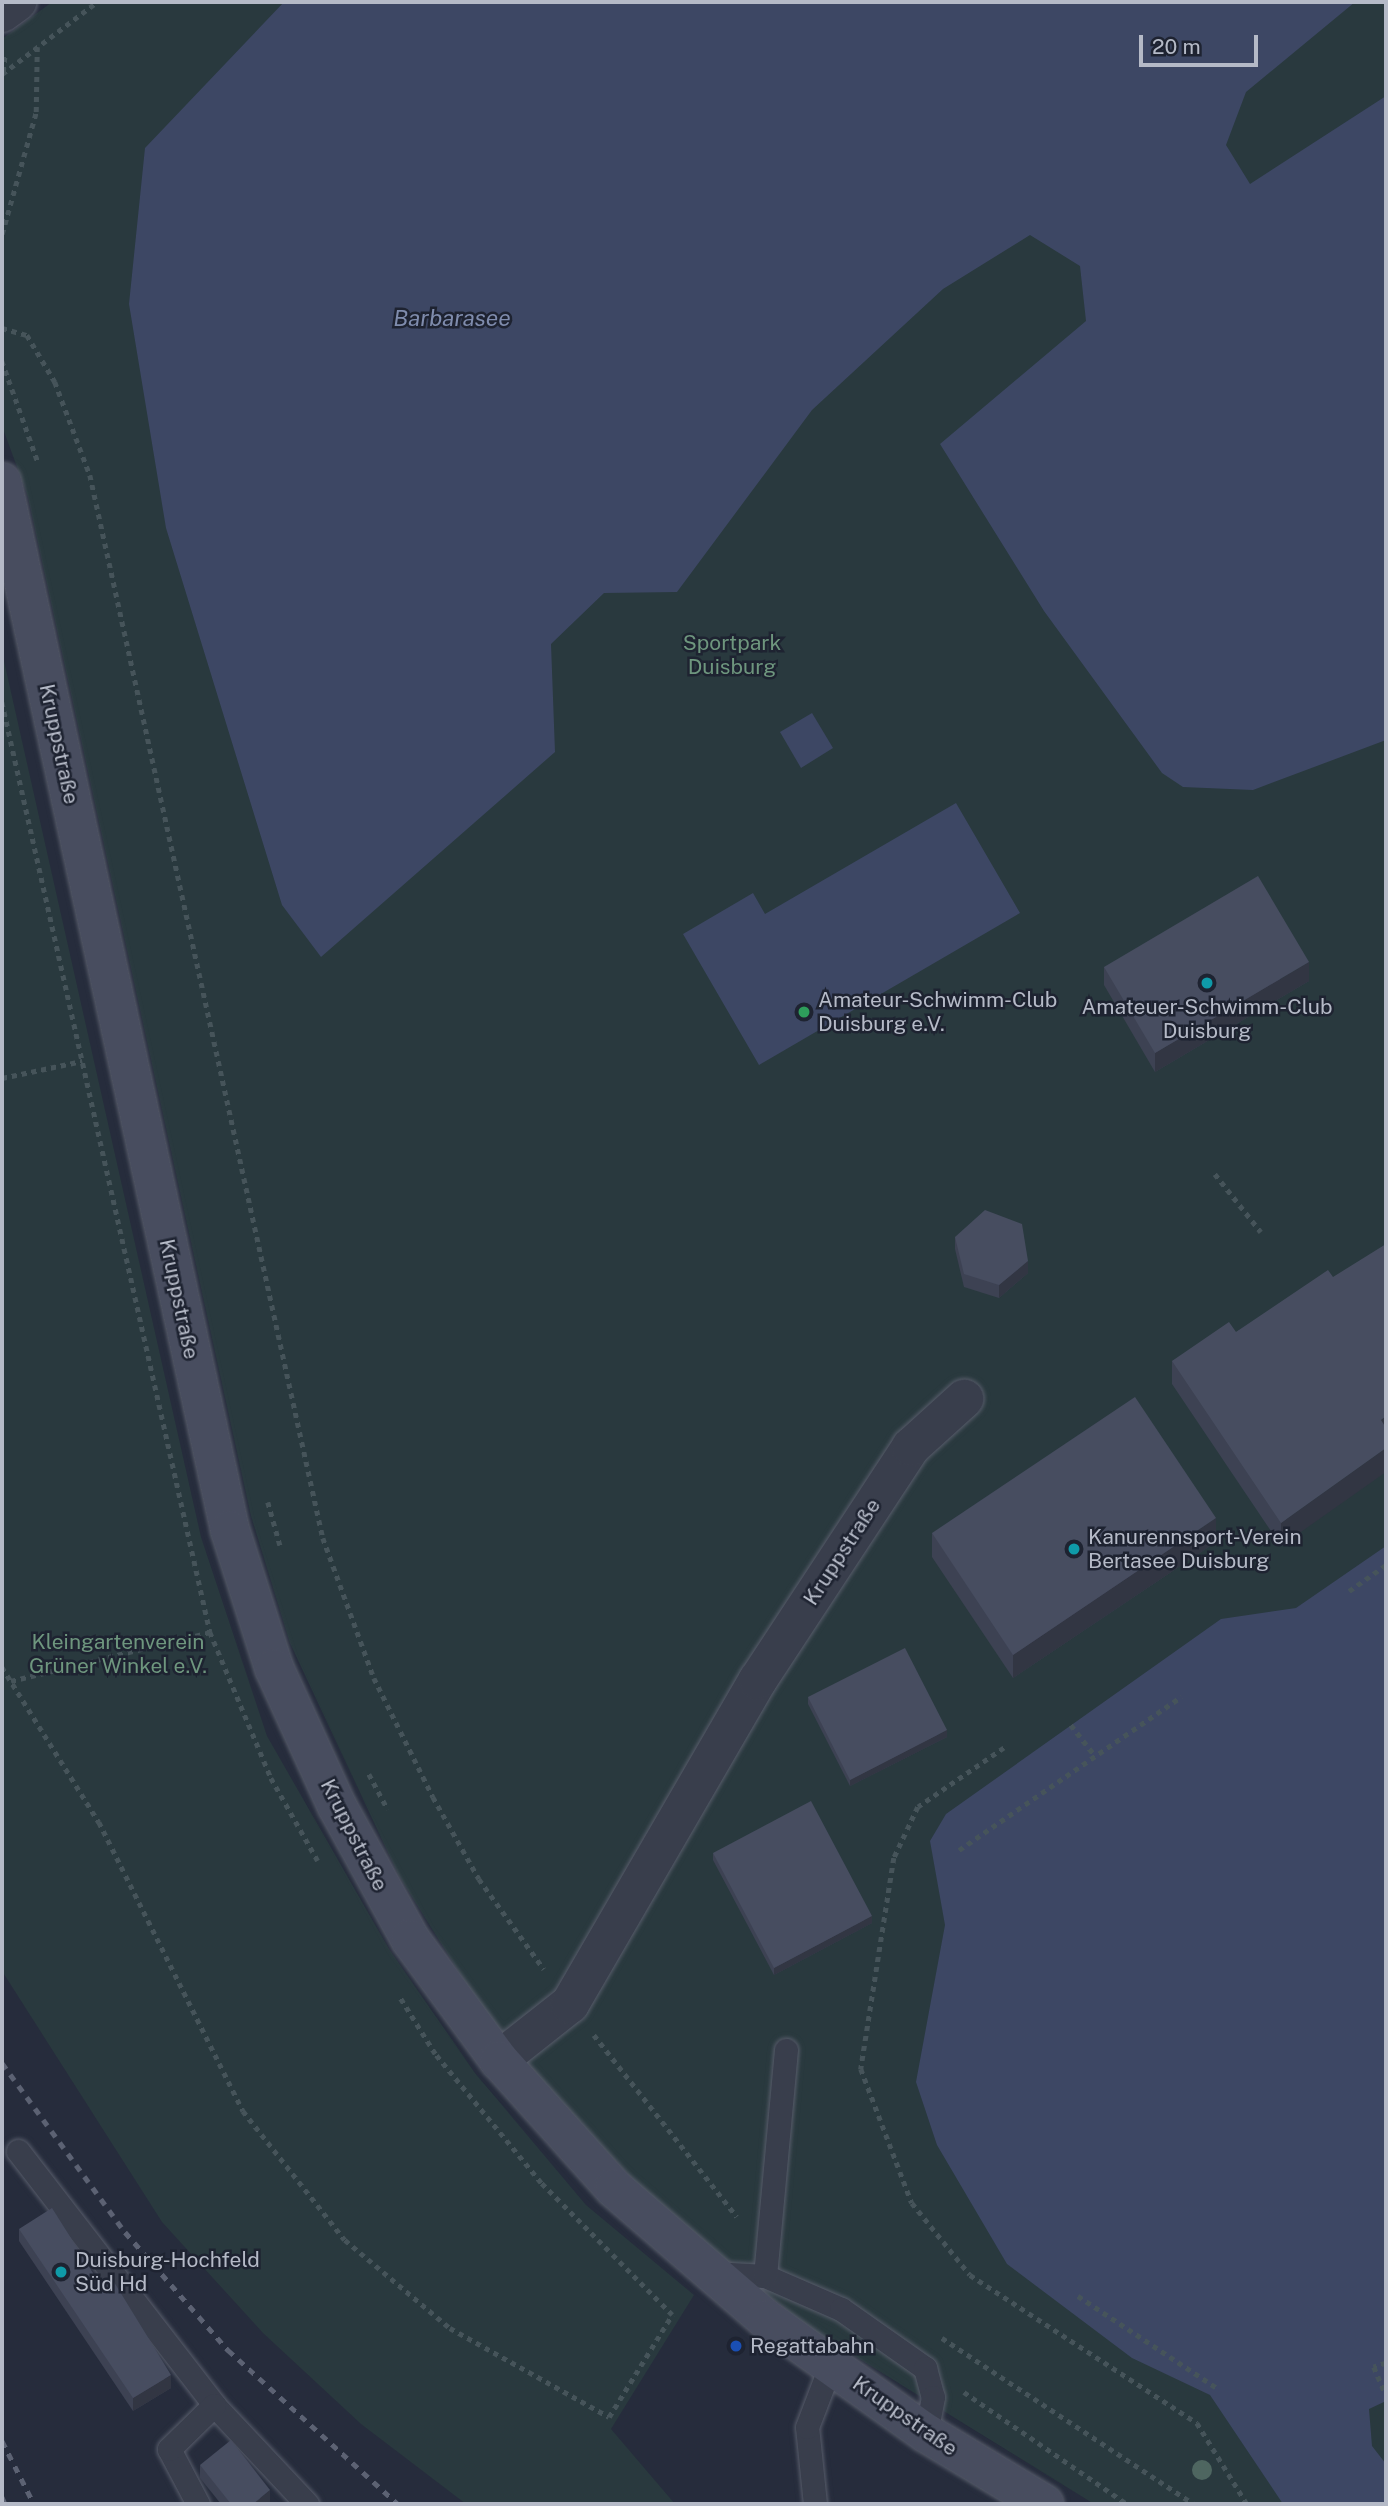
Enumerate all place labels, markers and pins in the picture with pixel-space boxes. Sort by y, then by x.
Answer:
marker: Amateuer-Schwimm-Club Duisburg [1199,975,1215,991]
place label: Amateur-Schwimm-Club Duisburg e.V. [818,987,1057,1037]
place label: Amateuer-Schwimm-Club Duisburg [1081,994,1333,1044]
marker: Amateur-Schwimm-Club Duisburg e.V. [796,1004,812,1020]
place label: Kanurennsport-Verein Bertasee Duisburg [1088,1524,1302,1574]
marker: Kanurennsport-Verein Bertasee Duisburg [1066,1541,1082,1557]
place label: Duisburg-Hochfeld Süd Hd [75,2247,260,2297]
marker: Duisburg-Hochfeld Süd Hd [53,2264,69,2280]
place label: Regattabahn [750,2333,875,2359]
marker: Regattabahn [728,2338,744,2354]

